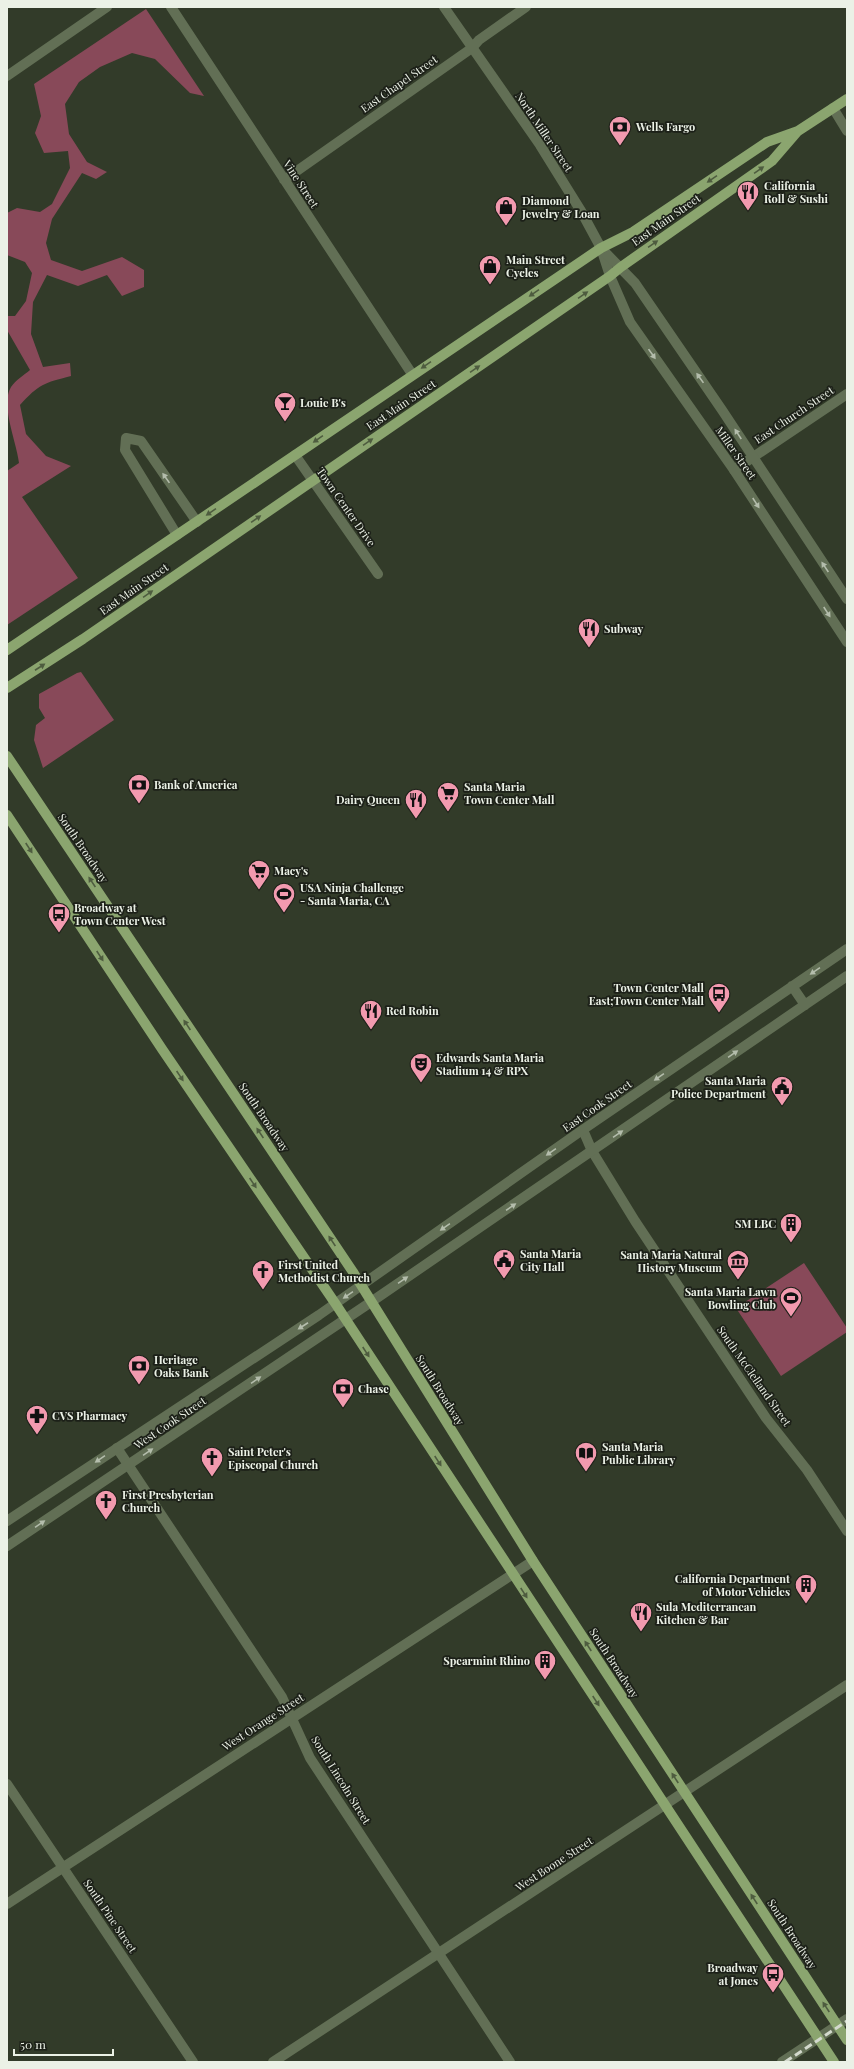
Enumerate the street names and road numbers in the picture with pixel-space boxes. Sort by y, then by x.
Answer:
street label: East Chapel Street [357,51,440,116]
street label: North Miller Street [512,89,577,175]
street label: Vine Street [280,156,323,211]
street label: East Main Street [628,190,703,249]
street label: East Main Street [363,376,438,433]
street label: East Church Street [751,382,836,447]
street label: Miller Street [713,423,760,482]
street label: Town Center Drive [313,464,380,550]
street label: East Main Street [96,559,171,618]
street label: South Broadway [55,810,112,886]
street label: East Cook Street [559,1076,634,1135]
street label: South Broadway [236,1079,293,1155]
street label: South McClelland Street [714,1323,795,1429]
street label: South Broadway [413,1352,468,1428]
street label: West Cook Street [130,1393,209,1453]
street label: South Broadway [586,1625,643,1701]
street label: West Orange Street [218,1689,307,1754]
street label: South Lincoln Street [308,1733,375,1827]
street label: West Boone Street [511,1833,595,1895]
street label: South Pine Street [80,1876,141,1955]
street label: South Broadway [764,1896,821,1972]

